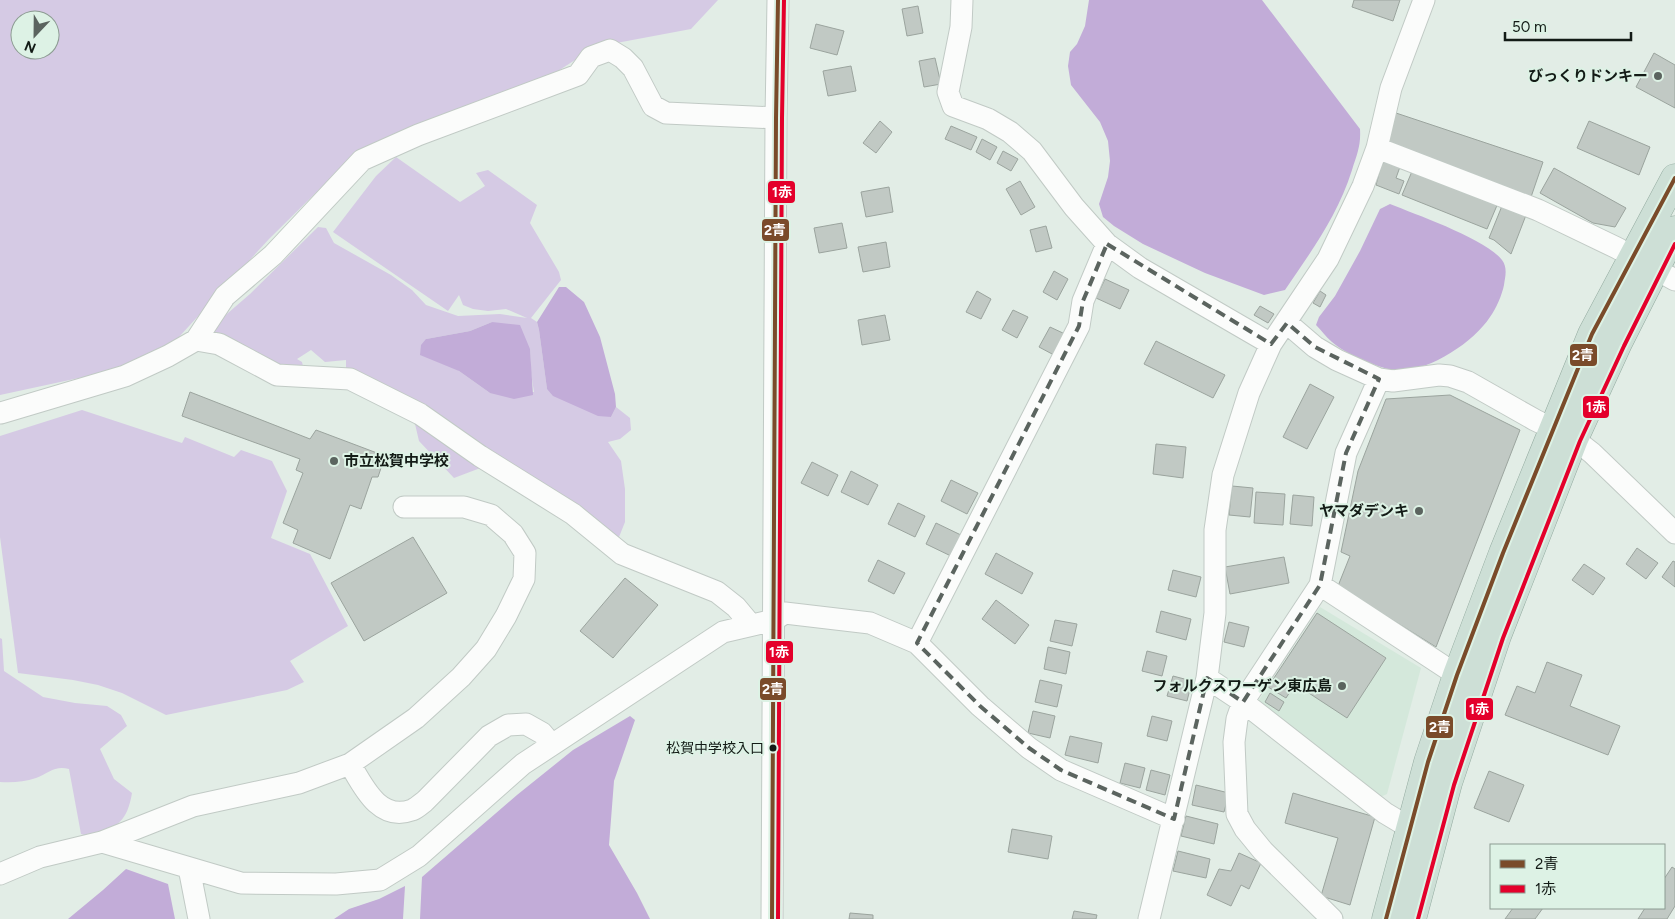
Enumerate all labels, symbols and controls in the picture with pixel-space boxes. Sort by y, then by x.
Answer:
north arrow [10,10,60,60]
scale bar [1505,10,1631,42]
text: 50 m [1512,18,1547,36]
text: N [22,37,39,56]
place label: びっくりドンキー [1528,67,1648,85]
marker: びっくりドンキー [1652,70,1664,82]
line badge: 1赤 [767,180,796,204]
text: 1赤 [772,184,792,201]
line badge: 2青 [761,218,790,242]
text: 2青 [764,222,786,239]
line badge: 2青 [1569,343,1598,367]
text: 2青 [1572,347,1594,364]
line badge: 1赤 [1582,395,1610,419]
text: 1赤 [1586,399,1606,416]
place label: 市立松賀中学校 [344,452,449,470]
marker: 市立松賀中学校 [328,455,340,467]
place label: ヤマダデンキ [1319,502,1409,520]
marker: ヤマダデンキ [1413,505,1425,517]
line badge: 1赤 [765,640,794,664]
text: 1赤 [769,644,789,661]
line badge: 2青 [759,677,787,701]
place label: フォルクスワーゲン東広島 [1152,677,1332,695]
marker: フォルクスワーゲン東広島 [1336,680,1348,692]
text: 2青 [762,681,784,698]
line badge: 1赤 [1465,697,1494,721]
text: 1赤 [1469,701,1489,718]
line badge: 2青 [1425,715,1454,739]
text: 2青 [1429,719,1451,736]
place label: 松賀中学校入口 [666,740,764,757]
marker: 松賀中学校入口 [768,743,778,753]
legend [1490,844,1665,909]
text: 2青 [1535,855,1558,873]
text: 1赤 [1535,880,1556,898]

